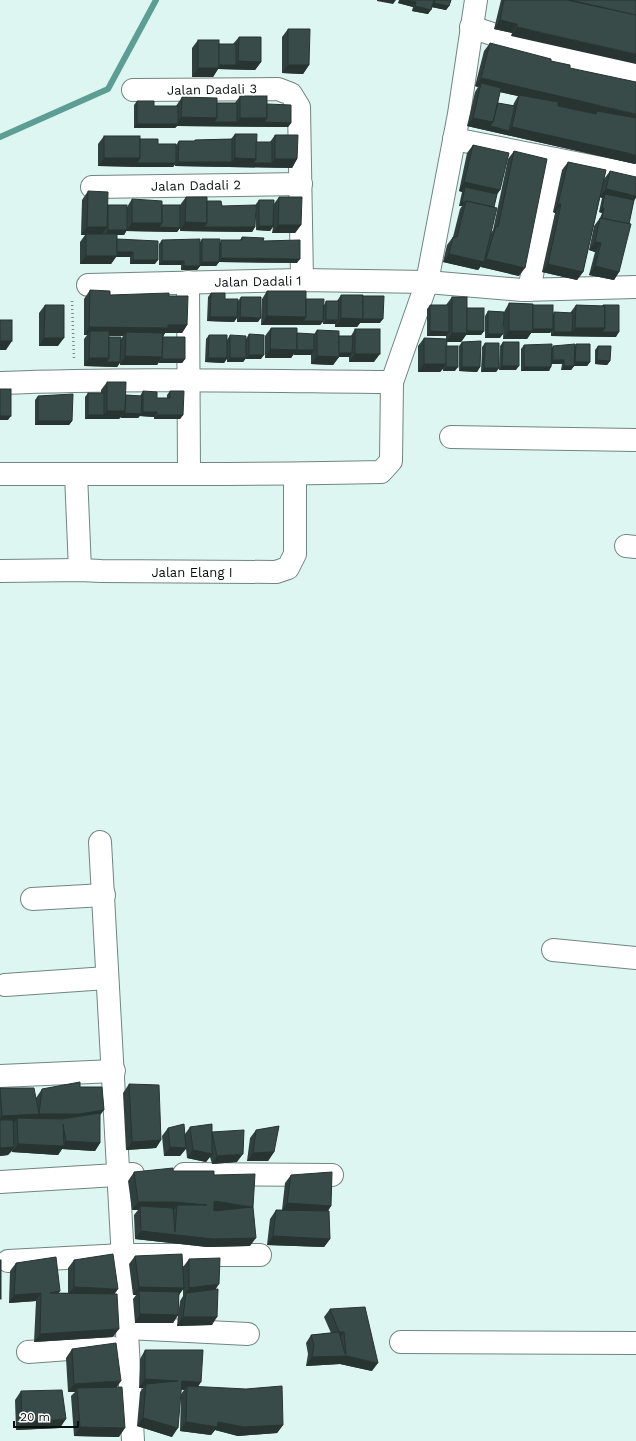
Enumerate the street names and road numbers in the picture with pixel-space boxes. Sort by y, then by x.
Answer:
street label: Jalan Dadali 3 [167,81,257,98]
street label: Jalan Dadali 2 [151,177,241,194]
street label: Jalan Dadali 1 [214,273,302,290]
street label: Jalan Elang I [151,565,233,580]

